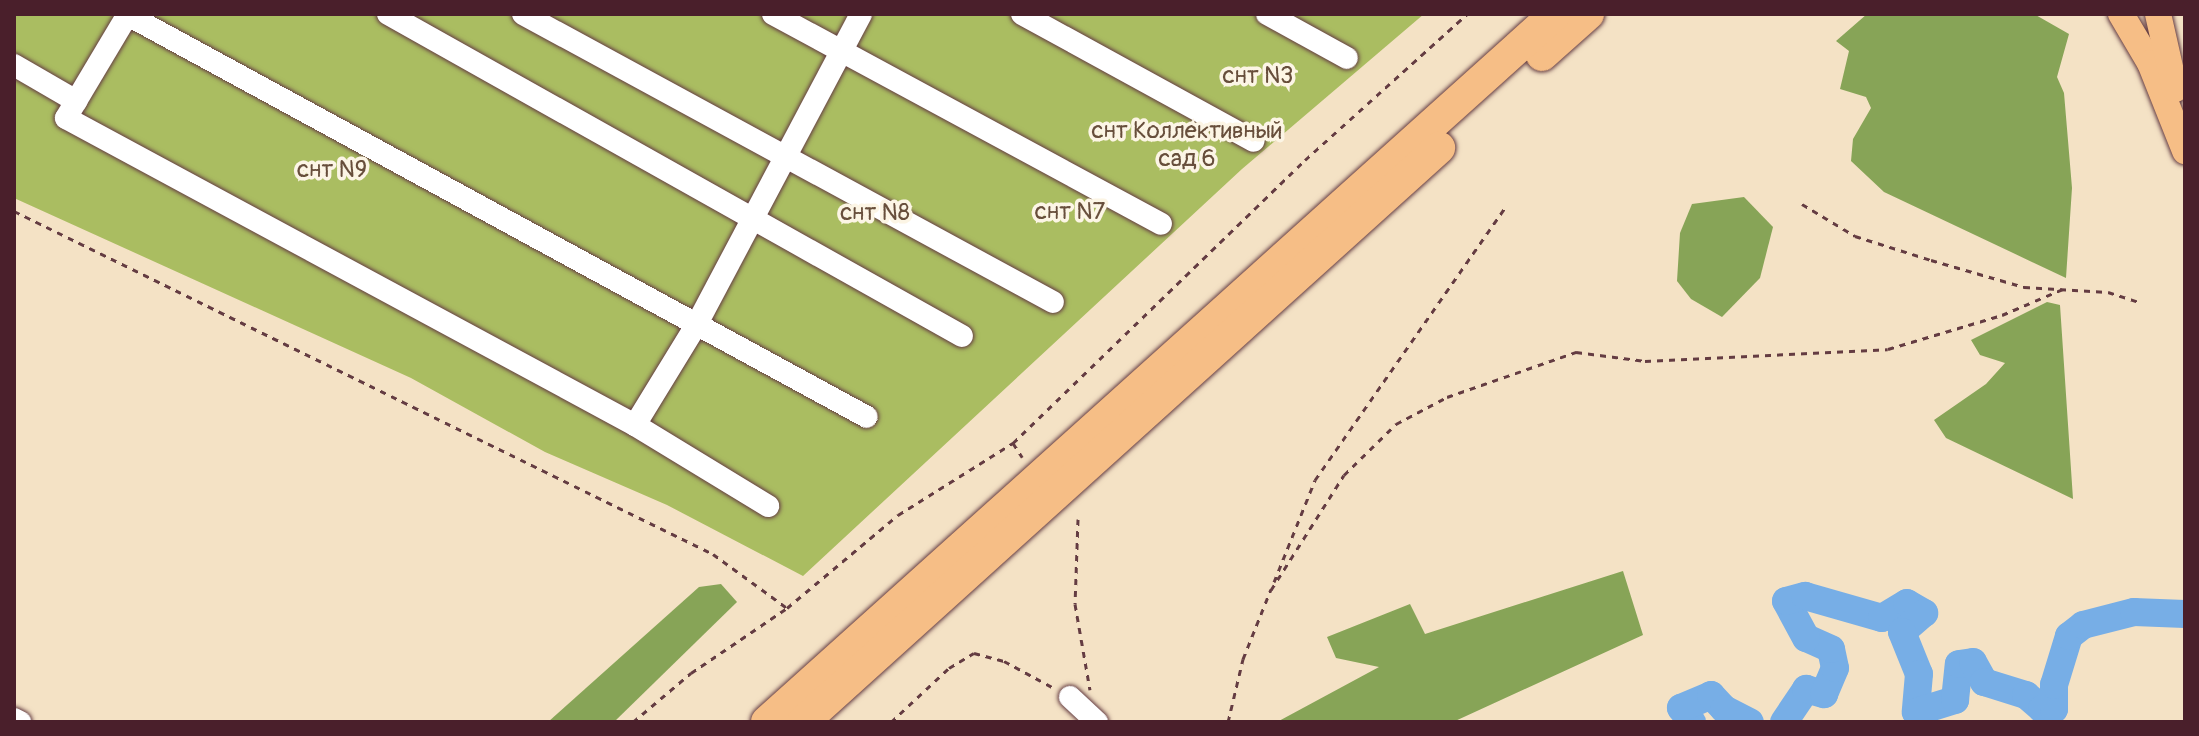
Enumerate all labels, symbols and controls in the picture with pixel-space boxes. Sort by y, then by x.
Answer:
park label: снт N3 [1222,62,1294,90]
park label: снт Коллективный сад 6 [1092,117,1282,173]
park label: снт N9 [297,156,367,184]
park label: снт N7 [1035,198,1105,226]
park label: снт N8 [840,199,910,227]

